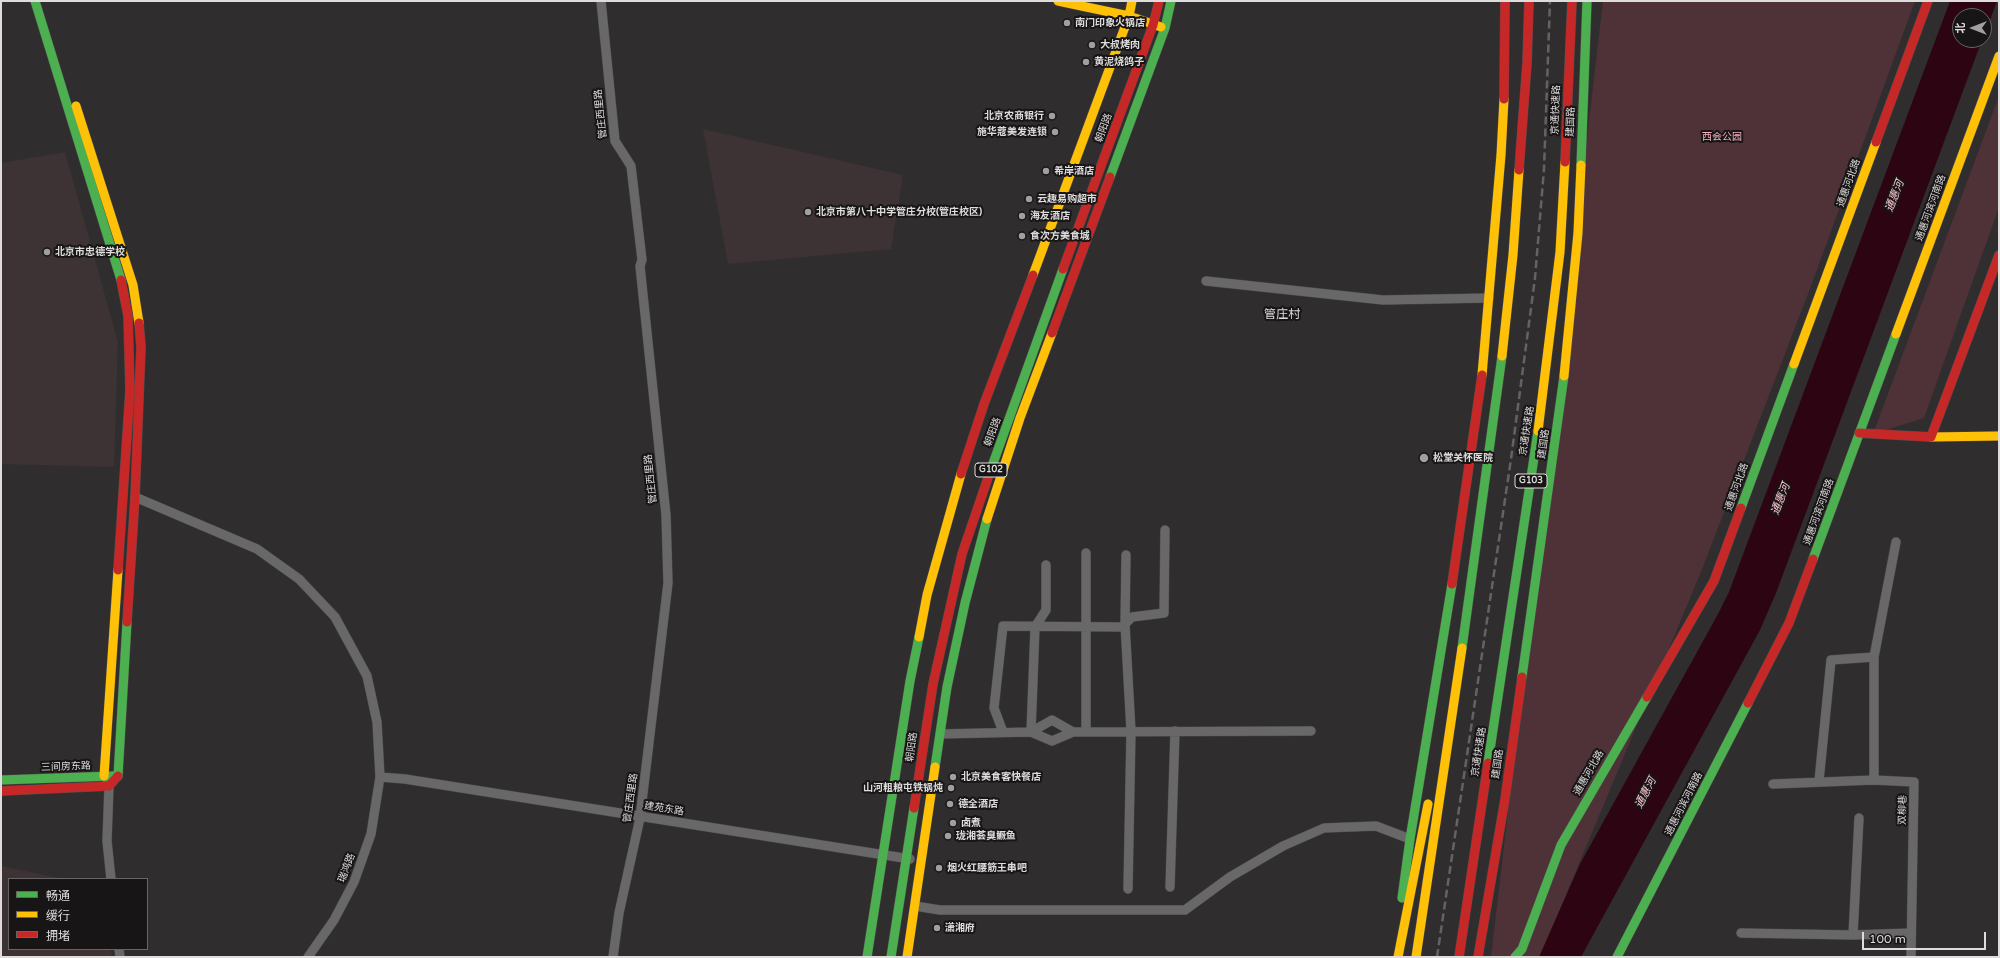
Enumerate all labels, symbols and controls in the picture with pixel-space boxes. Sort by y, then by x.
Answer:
north arrow [1952,8,1992,48]
place label: 南门印象火锅店 [1075,17,1145,29]
marker: 南门印象火锅店 [1062,18,1072,28]
text: 北 [1954,23,1967,34]
place label: 大叔烤肉 [1100,39,1140,51]
marker: 大叔烤肉 [1087,40,1097,50]
place label: 黄泥烧鸽子 [1094,56,1144,68]
marker: 黄泥烧鸽子 [1081,57,1091,67]
street label: 京通快速路 [1549,85,1563,135]
street label: 管庄西里路 [592,89,610,139]
street label: 建国路 [1564,107,1578,137]
place label: 北京农商银行 [984,110,1044,122]
marker: 北京农商银行 [1047,111,1057,121]
street label: 朝阳路 [1093,112,1115,144]
place label: 施华蔻美发连锁 [977,126,1047,138]
marker: 施华蔻美发连锁 [1050,127,1060,137]
park label: 西会公园 [1702,131,1742,143]
street label: 通惠河北路 [1835,157,1863,209]
place label: 希岸酒店 [1054,165,1094,177]
marker: 希岸酒店 [1041,166,1051,176]
street label: 通惠河滨河南路 [1913,173,1949,243]
water label: 通惠河 [1883,178,1907,214]
place label: 云趣易购超市 [1037,193,1097,205]
marker: 云趣易购超市 [1024,194,1034,204]
place label: 北京市第八十中学管庄分校(管庄校区) [816,206,982,218]
marker: 北京市第八十中学管庄分校(管庄校区) [803,207,813,217]
place label: 海友酒店 [1030,210,1070,222]
marker: 海友酒店 [1017,211,1027,221]
place label: 食次方美食城 [1030,230,1090,242]
marker: 食次方美食城 [1017,231,1027,241]
place label: 北京市忠德学校 [55,246,125,258]
marker: 北京市忠德学校 [42,247,52,257]
district label: 管庄村 [1264,308,1300,322]
street label: 京通快速路 [1517,405,1537,457]
street label: 朝阳路 [982,416,1004,448]
street label: 建国路 [1536,428,1552,460]
marker: 松堂关怀医院 [1418,452,1430,464]
place label: 松堂关怀医院 [1433,452,1493,464]
street label: 管庄西里路 [642,454,660,504]
street label: 通惠河北路 [1723,461,1751,513]
road number: G102 [975,463,1007,477]
road number: G103 [1515,474,1547,488]
street label: 通惠河滨河南路 [1801,477,1837,547]
water label: 通惠河 [1769,481,1793,517]
street label: 京通快速路 [1469,726,1489,778]
street label: 朝阳路 [904,731,920,763]
street label: 建国路 [1490,748,1506,780]
street label: 通惠河北路 [1571,748,1607,798]
street label: 三间房东路 [41,760,91,774]
street label: 通惠河滨河南路 [1663,770,1705,838]
place label: 北京美食客快餐店 [961,771,1041,783]
street label: 管庄西里路 [622,772,640,824]
marker: 北京美食客快餐店 [948,772,958,782]
water label: 通惠河 [1633,775,1659,811]
place label: 山河粗粮屯铁锅炖 [863,782,943,794]
marker: 山河粗粮屯铁锅炖 [946,783,956,793]
street label: 双柳巷 [1897,795,1909,825]
place label: 德全酒店 [958,798,998,810]
marker: 德全酒店 [945,799,955,809]
street label: 建苑东路 [643,800,685,818]
place label: 卤煮 [961,817,981,829]
marker: 卤煮 [948,818,958,828]
place label: 珑湘荟臭鳜鱼 [956,830,1016,842]
marker: 珑湘荟臭鳜鱼 [943,831,953,841]
street label: 瑞鸿路 [336,852,358,884]
place label: 烟火红腰筋王串吧 [947,862,1027,874]
marker: 烟火红腰筋王串吧 [934,863,944,873]
legend [8,878,148,950]
text: 畅通 [46,889,70,903]
text: 缓行 [46,909,70,923]
place label: 潇湘府 [945,922,975,934]
marker: 潇湘府 [932,923,942,933]
scale bar [1864,924,1988,950]
text: 拥堵 [46,929,70,943]
text: 100 m [1869,932,1906,946]

